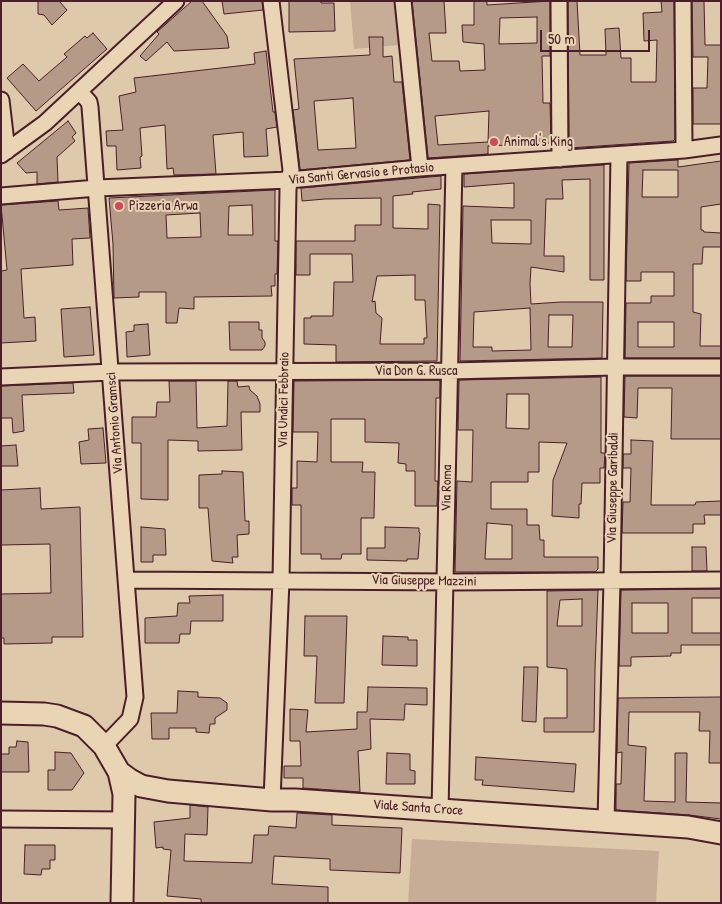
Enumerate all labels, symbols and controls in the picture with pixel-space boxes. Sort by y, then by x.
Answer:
scale bar [542,20,652,52]
text: 50 m [548,28,575,49]
place label: Animal's King [504,134,573,150]
marker: Animal's King [488,136,500,148]
street label: Via Santi Gervasio e Protasio [287,159,435,189]
place label: Pizzeria Arwa [129,198,198,214]
marker: Pizzeria Arwa [113,200,125,212]
street label: Via Undici Febbraio [275,352,293,448]
street label: Via Don G. Rusca [375,363,457,379]
street label: Via Antonio Gramsci [103,371,127,475]
street label: Via Giuseppe Garibaldi [604,432,622,544]
street label: Via Roma [438,464,456,512]
street label: Via Giuseppe Mazzini [371,572,477,590]
street label: Viale Santa Croce [372,796,464,820]

